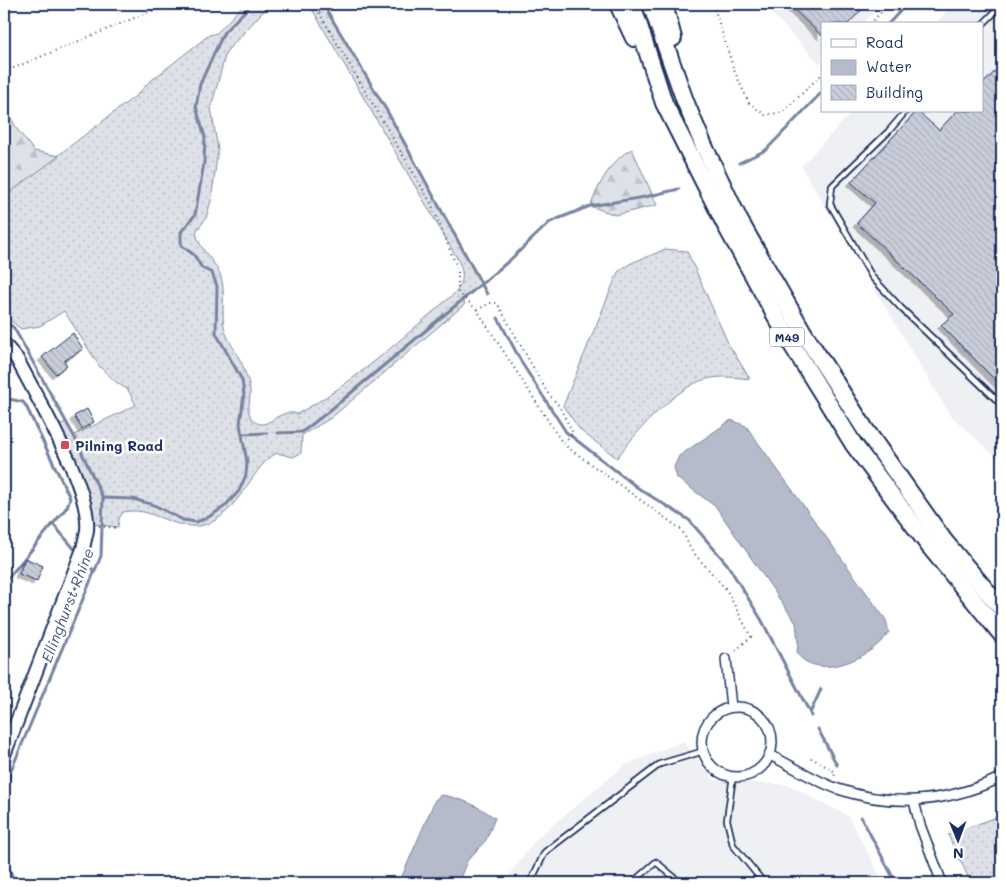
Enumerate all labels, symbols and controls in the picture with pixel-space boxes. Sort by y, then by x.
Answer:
legend [821,22,984,112]
text: Road [866,32,903,52]
text: Water [866,56,912,76]
text: Building [866,82,923,102]
road number: M49 [770,328,804,347]
place label: Pilning Road [75,436,163,455]
marker: Pilning Road [59,439,71,451]
water label: Ellinghurst Rhine [36,545,98,665]
north arrow [934,814,984,864]
text: N [953,844,964,863]

